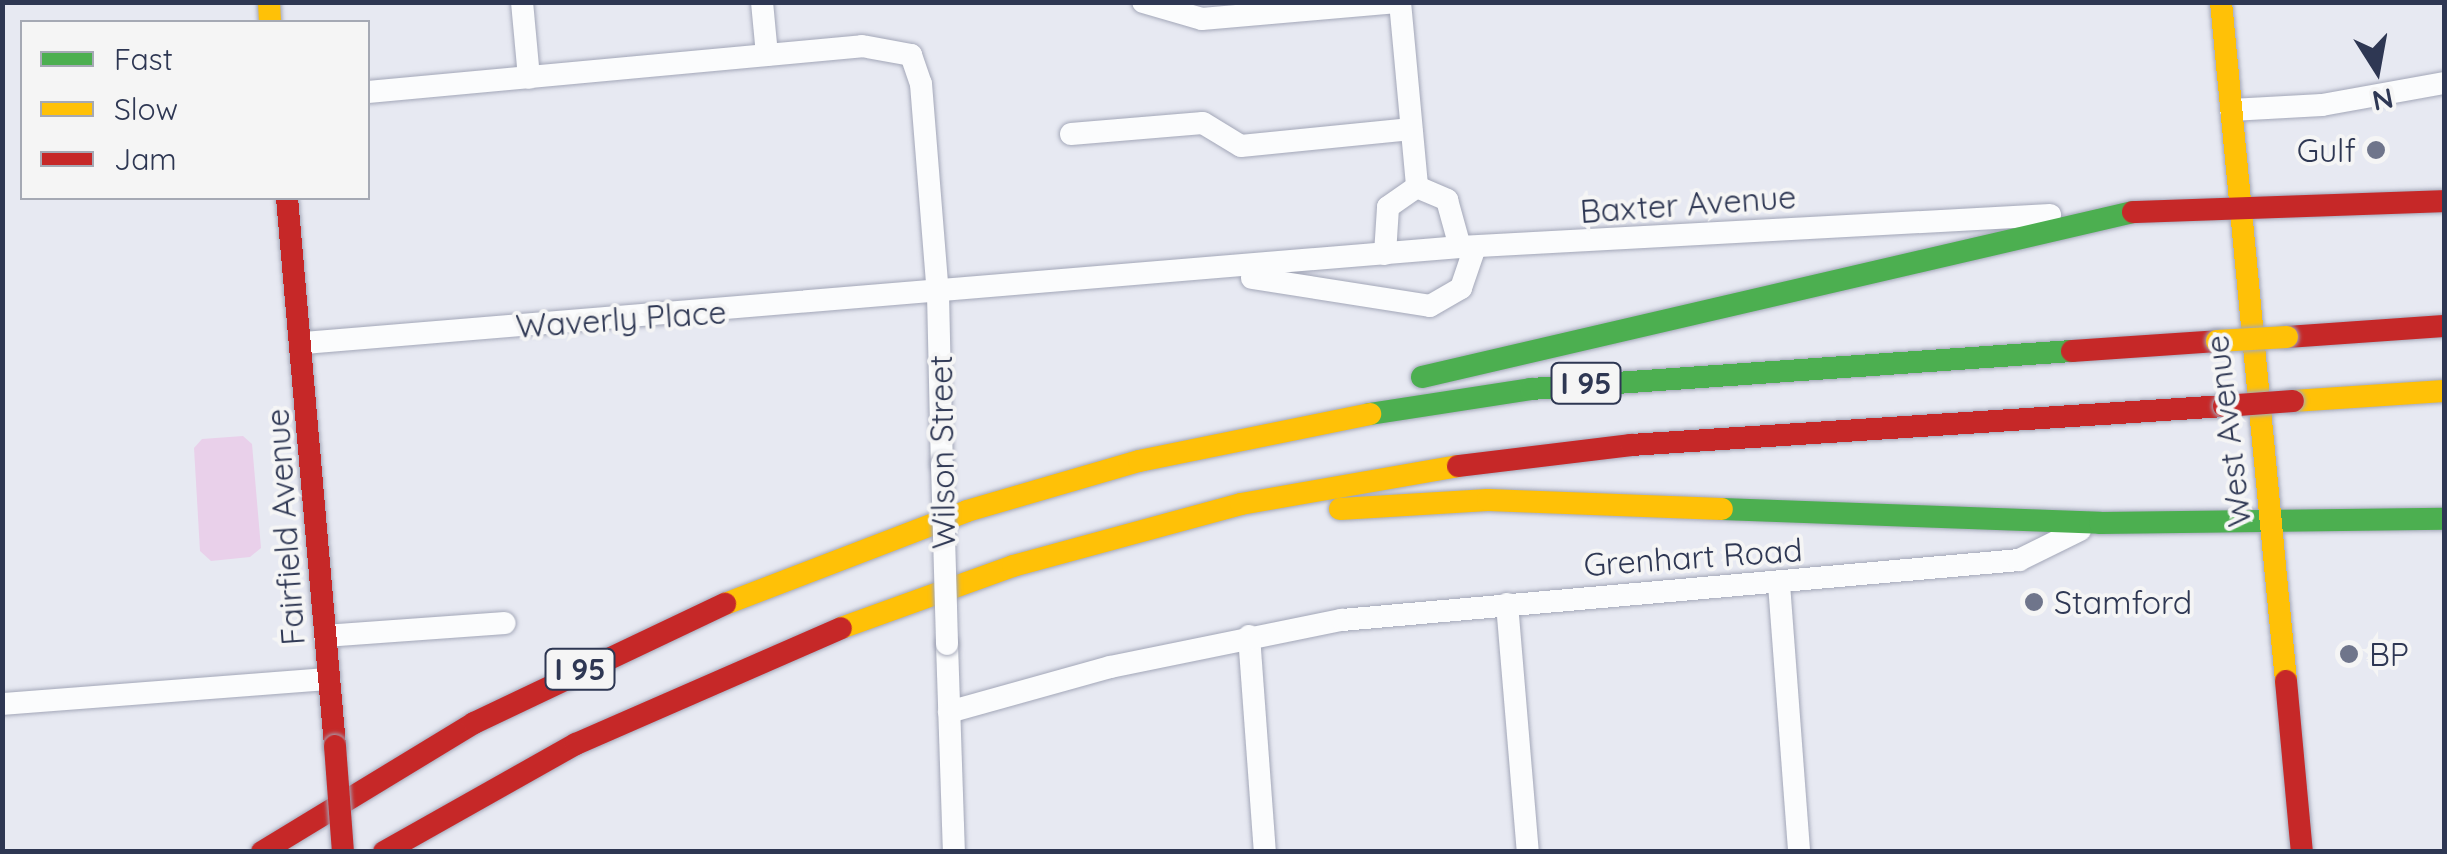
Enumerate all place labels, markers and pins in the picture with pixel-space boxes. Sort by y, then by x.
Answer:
place label: Gulf [2297,131,2356,169]
marker: Gulf [2365,139,2387,161]
place label: Stamford [2054,583,2192,621]
marker: Stamford [2023,591,2045,613]
place label: BP [2369,635,2409,673]
marker: BP [2338,643,2360,665]

